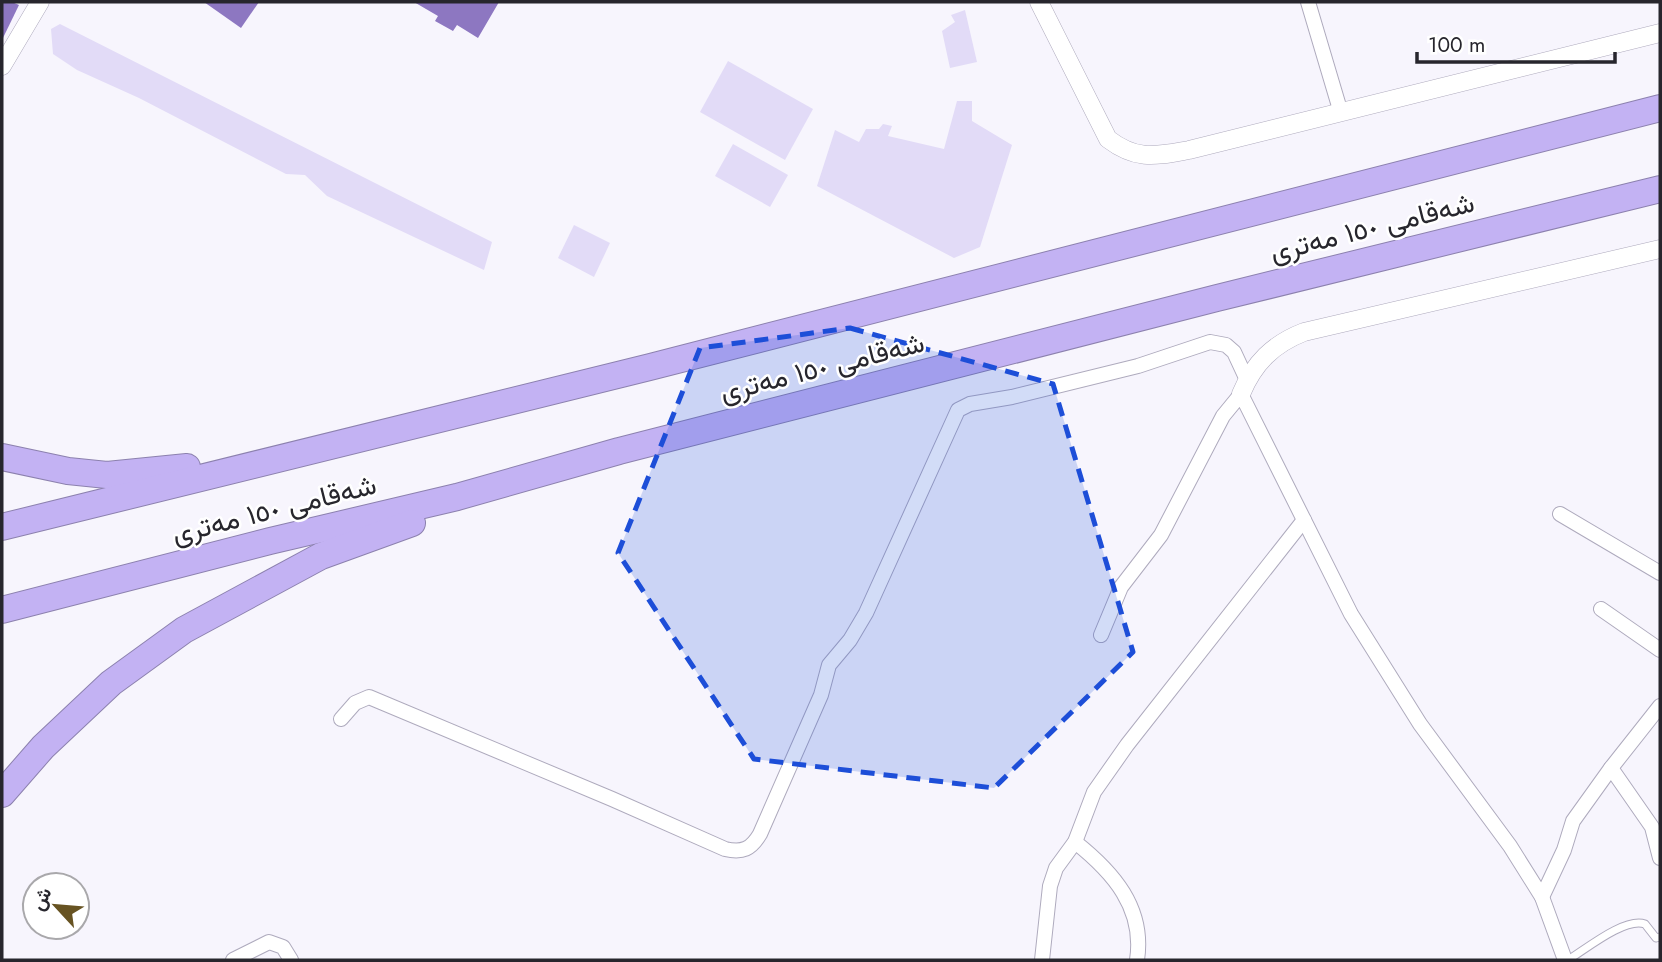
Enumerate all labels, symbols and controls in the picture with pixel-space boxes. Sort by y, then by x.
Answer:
scale bar [1417,21,1615,65]
text: 100 m [1428,30,1485,60]
street label: شەقامی ١٥٠ مەتری [1266,182,1478,272]
street label: شەقامی ١٥٠ مەتری [716,322,928,412]
street label: شەقامی ١٥٠ مەتری [168,464,380,554]
north arrow [21,871,91,941]
text: ش [24,882,58,915]

